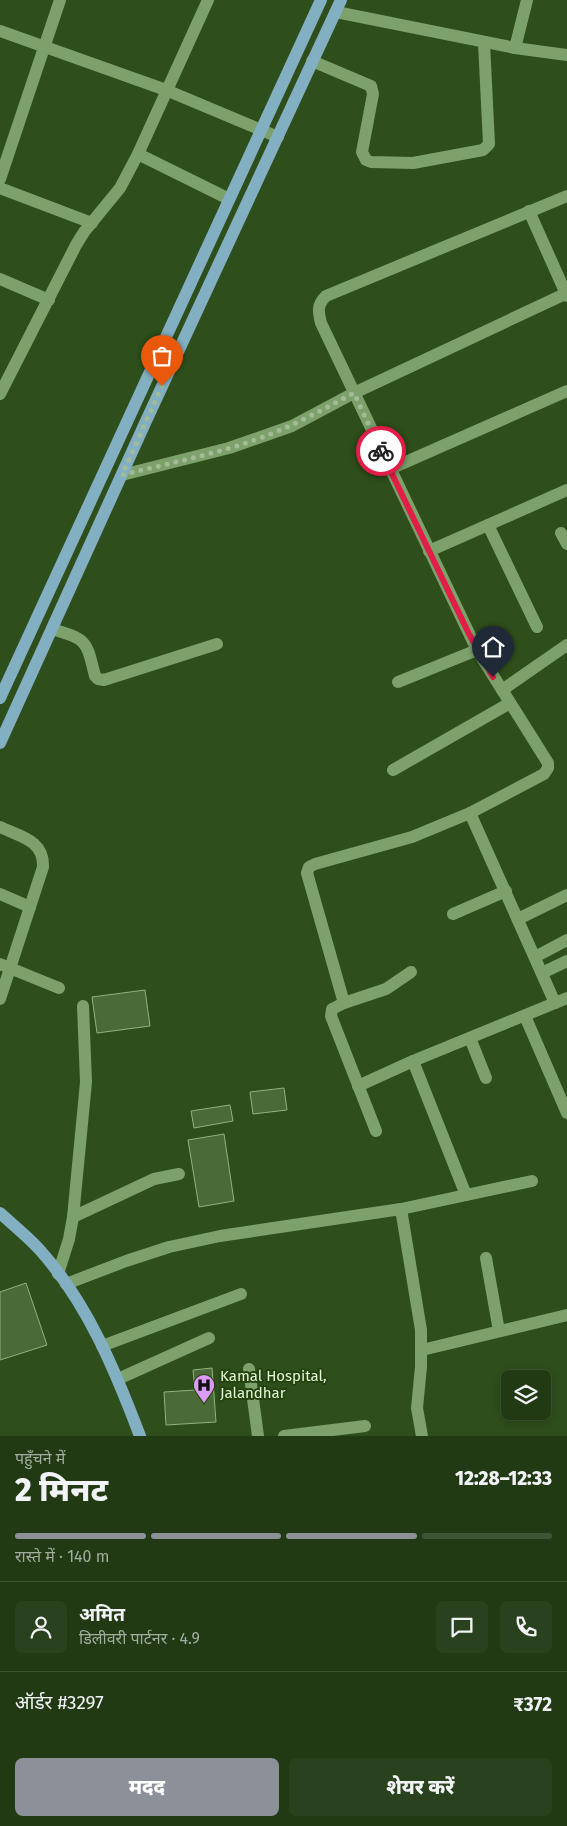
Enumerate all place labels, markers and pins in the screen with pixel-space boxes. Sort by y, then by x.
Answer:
pin [141,335,183,386]
pin [472,626,514,677]
place label: Kamal Hospital, Jalandhar [220,1367,327,1402]
hospital icon: Kamal Hospital, Jalandhar [192,1373,216,1404]

